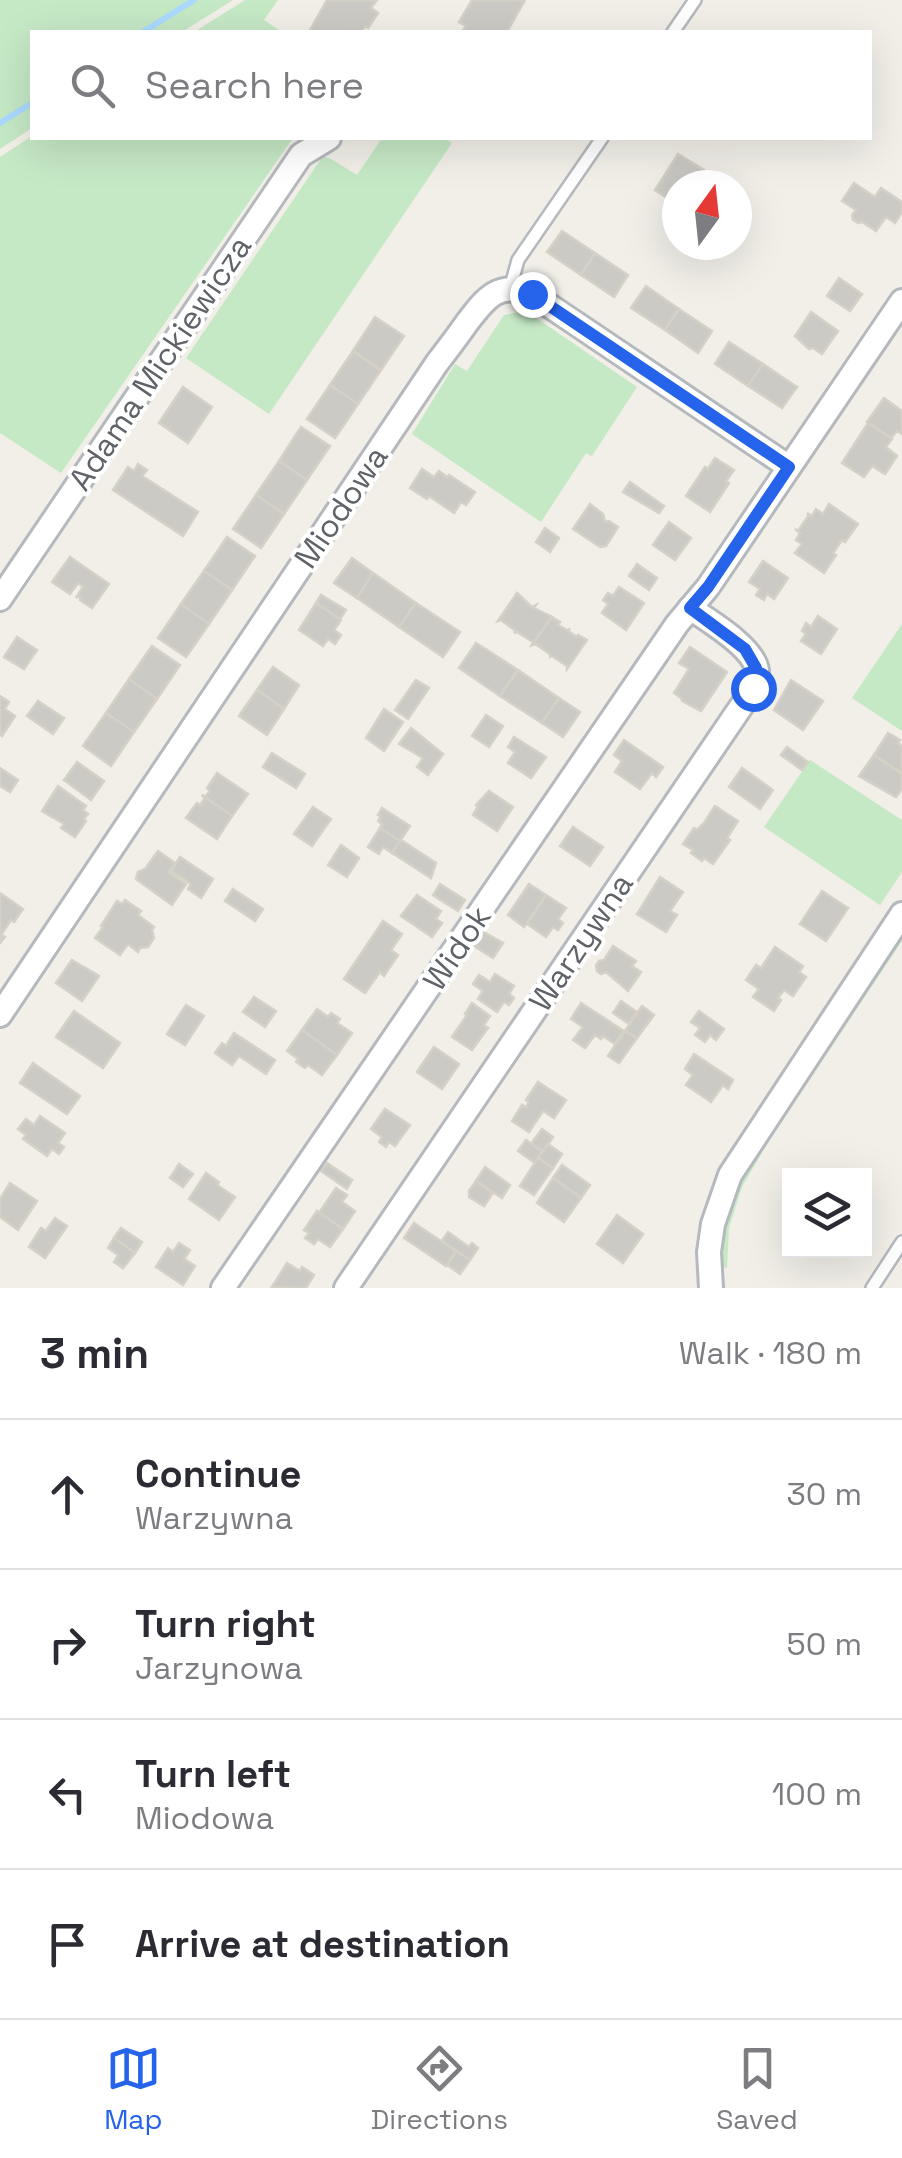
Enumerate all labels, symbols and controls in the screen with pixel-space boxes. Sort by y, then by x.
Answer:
search box [30,30,872,140]
icon: search [65,58,120,113]
text: Search here [145,61,364,109]
north arrow [662,170,752,260]
street label: Adama Mickiewicza [60,228,260,498]
route end [510,272,556,318]
street label: Miodowa [286,438,396,576]
route start [731,666,777,712]
street label: Warzywna [520,865,642,1019]
street label: Widok [414,898,500,998]
map controls [782,1168,872,1258]
button: layers [782,1168,872,1258]
text: 3 min [40,1327,149,1380]
text: Walk · 180 m [679,1333,862,1373]
text: Continue [135,1450,301,1498]
icon: ahead [40,1467,95,1522]
text: 30 m [786,1474,862,1514]
text: Warzywna [135,1498,293,1538]
text: Turn right [135,1600,316,1648]
icon: right [40,1617,95,1672]
text: 50 m [787,1624,862,1664]
text: Jarzynowa [135,1648,303,1688]
text: Turn left [135,1750,291,1798]
icon: left [40,1767,95,1822]
text: 100 m [772,1774,862,1814]
text: Miodowa [135,1798,274,1838]
icon: arrive [40,1917,95,1972]
text: Arrive at destination [135,1920,510,1968]
tab: Map [104,2041,162,2137]
tab: Directions [371,2041,508,2137]
tab: Saved [716,2041,798,2137]

